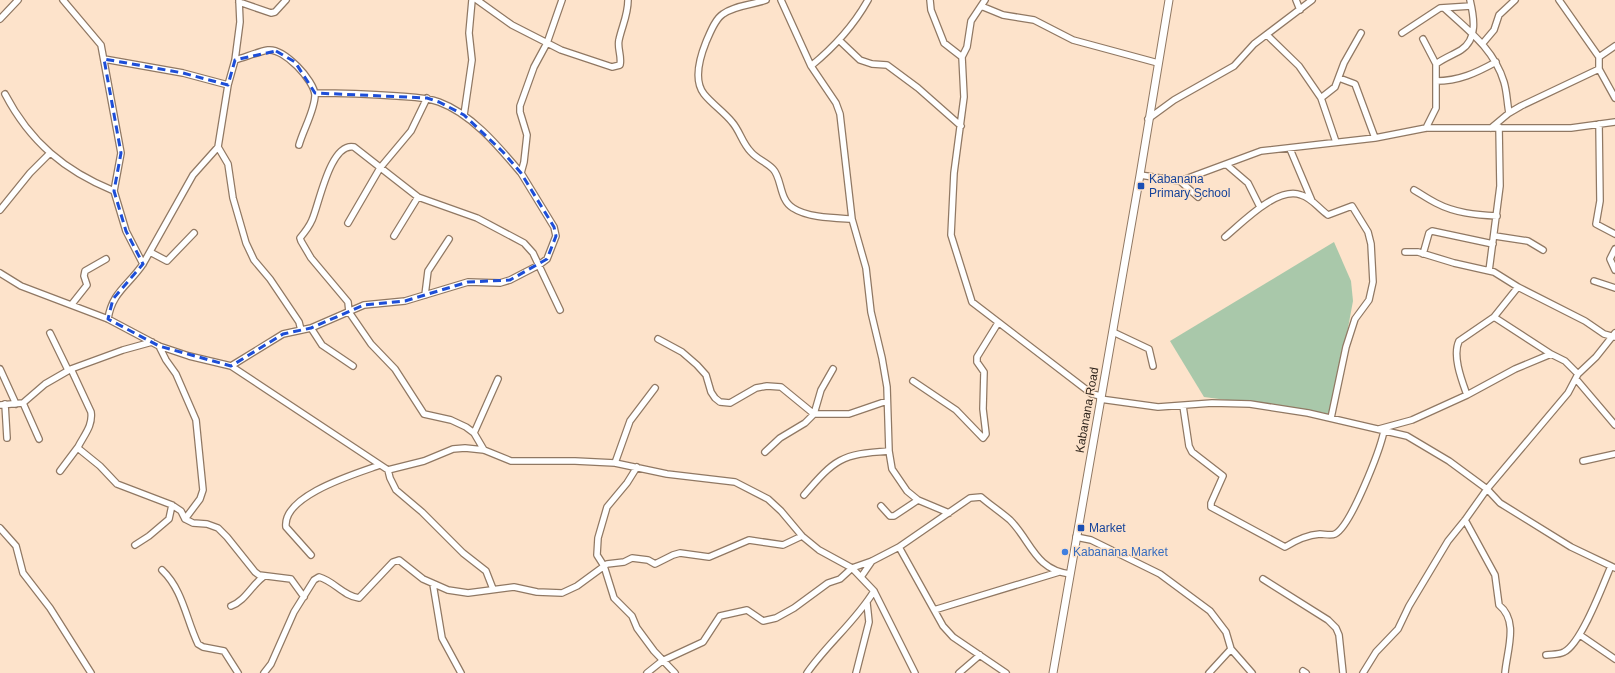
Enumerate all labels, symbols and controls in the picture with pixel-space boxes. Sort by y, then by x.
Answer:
place label: Kabanana Primary School [1149,172,1230,200]
marker: Kabanana Primary School [1136,181,1146,191]
street label: Kabanana Road [1073,366,1101,454]
place label: Market [1089,521,1126,535]
marker: Market [1076,523,1086,533]
place label: Kabanana Market [1073,545,1168,559]
marker: Kabanana Market [1060,547,1070,557]

